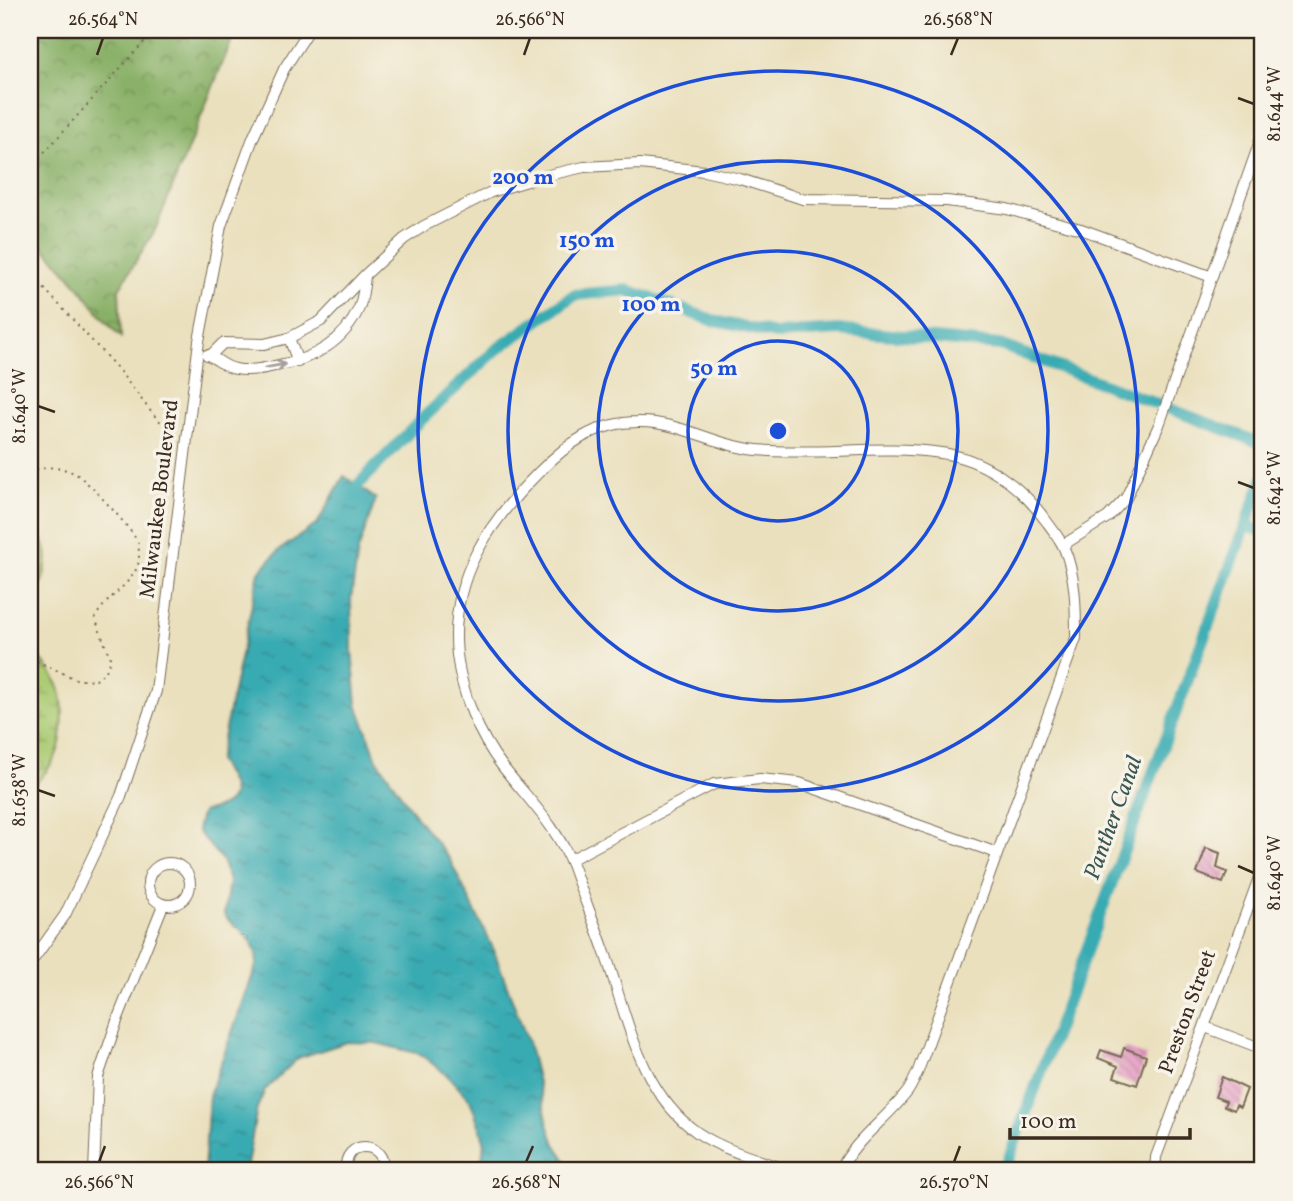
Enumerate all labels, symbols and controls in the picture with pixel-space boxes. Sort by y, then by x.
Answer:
text: 26.564°N [68,8,138,33]
text: 26.566°N [495,8,565,33]
text: 26.568°N [923,8,993,33]
text: 81.644°W [1263,66,1288,142]
text: 200 m [492,164,554,193]
text: 150 m [559,227,615,256]
text: 100 m [621,291,681,320]
text: 50 m [690,355,738,384]
one-way arrow [263,359,286,372]
text: 81.640°W [8,368,33,444]
street label: Milwaukee Boulevard [133,398,187,600]
centre of rings [766,419,790,443]
text: 81.642°W [1263,451,1288,525]
water label: Panther Canal [1077,751,1151,884]
text: 81.638°W [8,753,33,827]
text: 81.640°W [1263,835,1288,911]
street label: Preston Street [1152,946,1224,1078]
scale bar [1010,1096,1190,1140]
text: 100 m [1020,1108,1077,1137]
text: 26.566°N [64,1171,134,1196]
text: 26.568°N [491,1171,561,1196]
text: 26.570°N [919,1171,989,1196]

